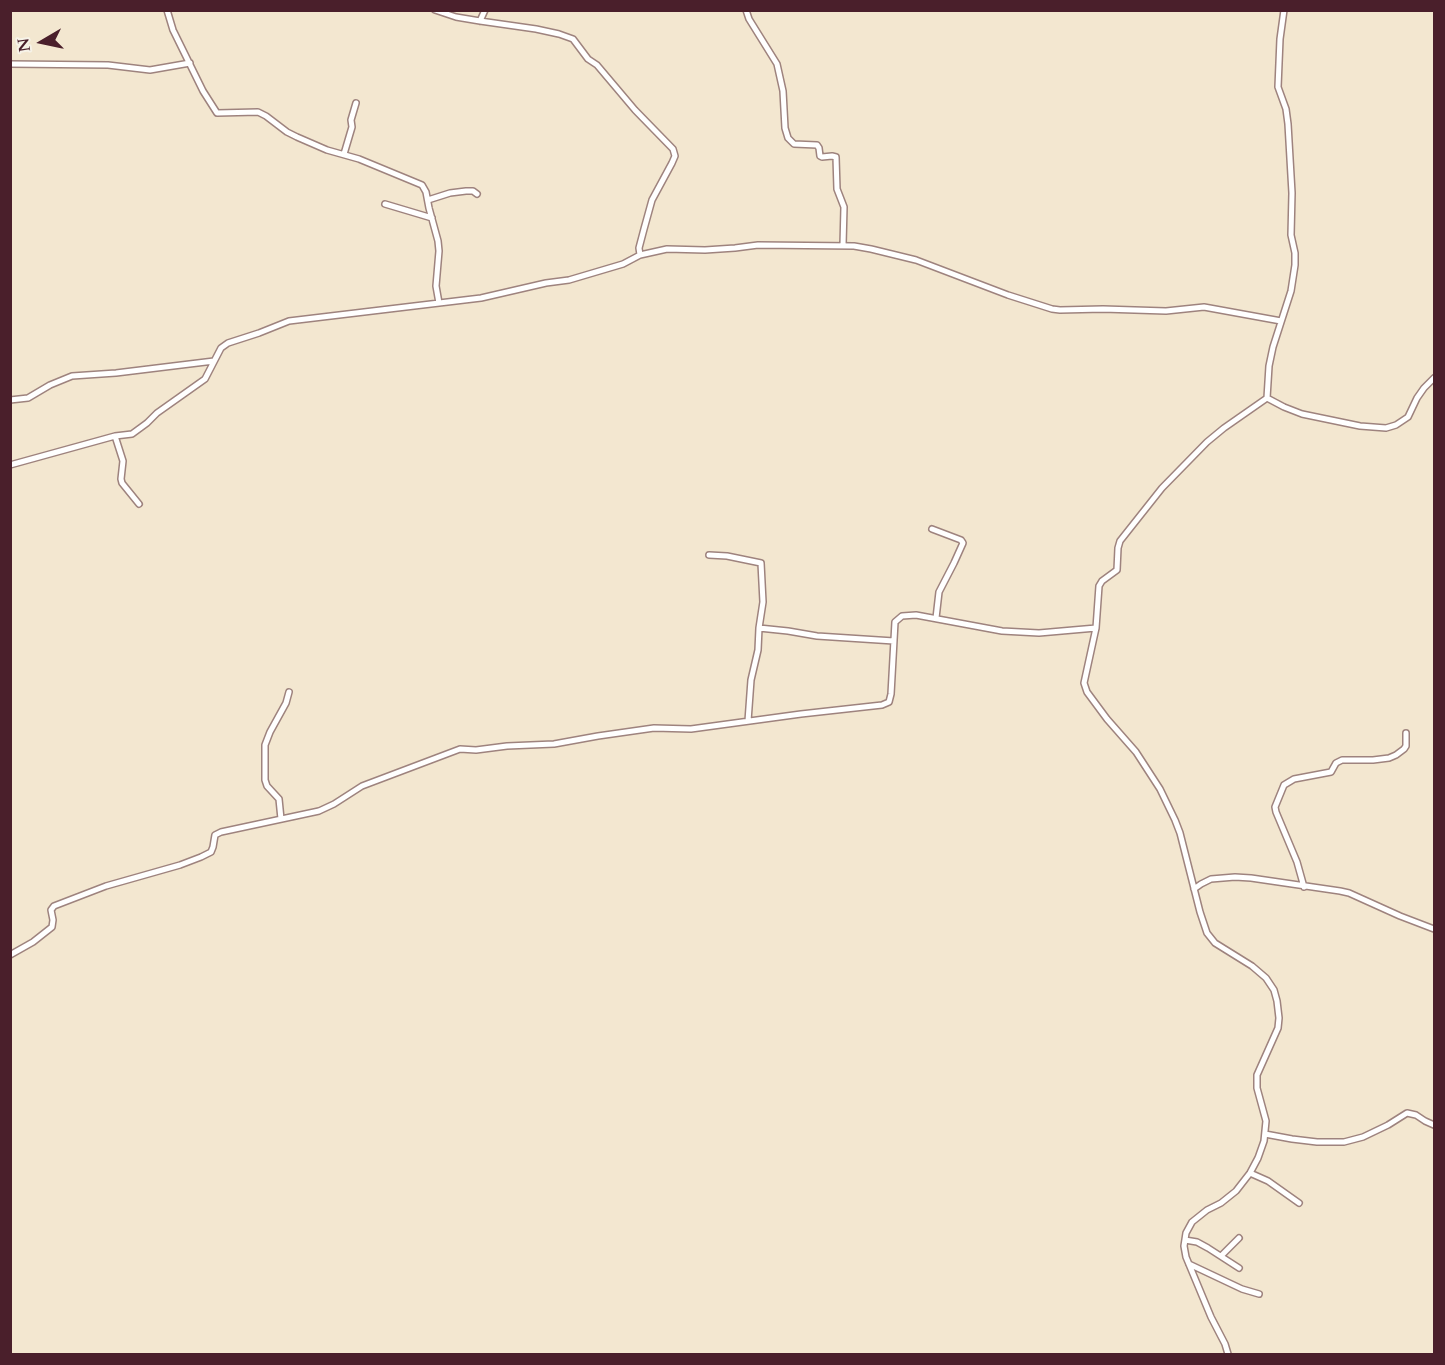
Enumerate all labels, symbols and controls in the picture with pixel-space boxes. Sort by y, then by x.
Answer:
north arrow [12,12,72,72]
text: N [12,36,36,53]

